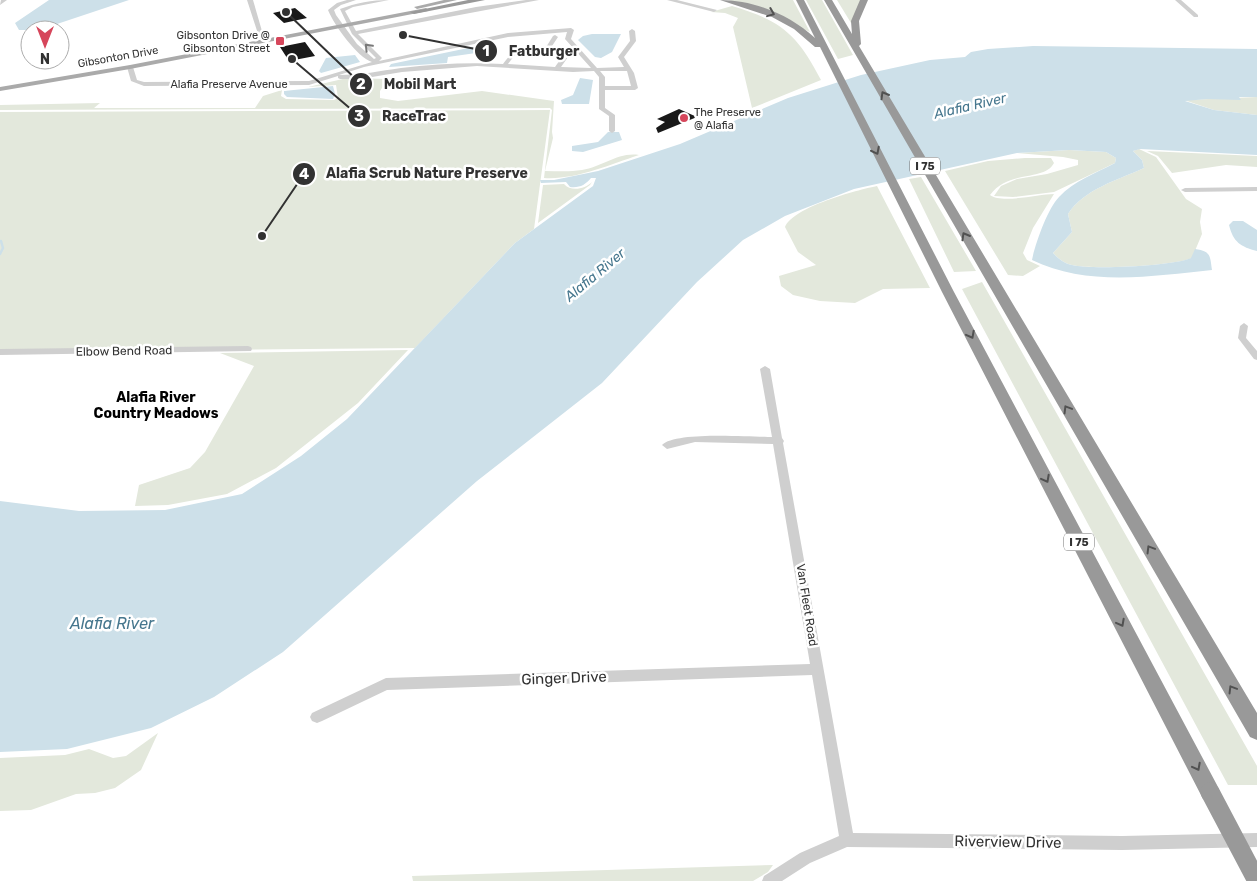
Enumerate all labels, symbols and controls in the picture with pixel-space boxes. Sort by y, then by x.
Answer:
one-way arrow [766,7,775,18]
north arrow [20,20,70,70]
place label: Gibsonton Drive @ Gibsonton Street [176,29,271,55]
marker: Gibsonton Drive @ Gibsonton Street [274,35,286,47]
callout: Fatburger [474,36,590,65]
text: 1 [482,42,490,60]
text: Fatburger [509,43,580,60]
street label: Gibsonton Drive [77,44,159,70]
one-way arrow [365,44,374,53]
text: N [40,49,50,66]
callout: Mobil Mart [349,70,466,99]
text: 2 [356,75,366,93]
text: Mobil Mart [384,76,457,93]
street label: Alafia Preserve Avenue [170,78,288,91]
water label: Alafia River [931,89,1008,123]
one-way arrow [881,92,891,101]
callout: RaceTrac [347,101,456,130]
place label: The Preserve @ Alafia [694,106,761,132]
text: 3 [354,107,364,125]
text: RaceTrac [382,108,446,125]
marker: The Preserve @ Alafia [678,112,690,124]
one-way arrow [870,146,880,155]
road number: I 75 [910,158,940,175]
callout: Alafia Scrub Nature Preserve [291,159,538,188]
text: 4 [299,165,309,183]
text: Alafia Scrub Nature Preserve [326,165,528,182]
one-way arrow [962,232,972,241]
water label: Alafia River [561,244,629,306]
one-way arrow [965,330,975,339]
street label: Elbow Bend Road [75,343,173,359]
district label: Alafia River Country Meadows [94,389,219,422]
one-way arrow [1063,405,1073,414]
one-way arrow [1040,474,1050,483]
road number: I 75 [1064,534,1094,550]
one-way arrow [1146,545,1156,554]
street label: Van Fleet Road [794,563,820,647]
water label: Alafia River [69,614,155,633]
one-way arrow [1115,618,1125,627]
street label: Ginger Drive [521,668,607,688]
one-way arrow [1229,685,1239,694]
one-way arrow [1191,762,1201,771]
street label: Riverview Drive [954,832,1062,852]

